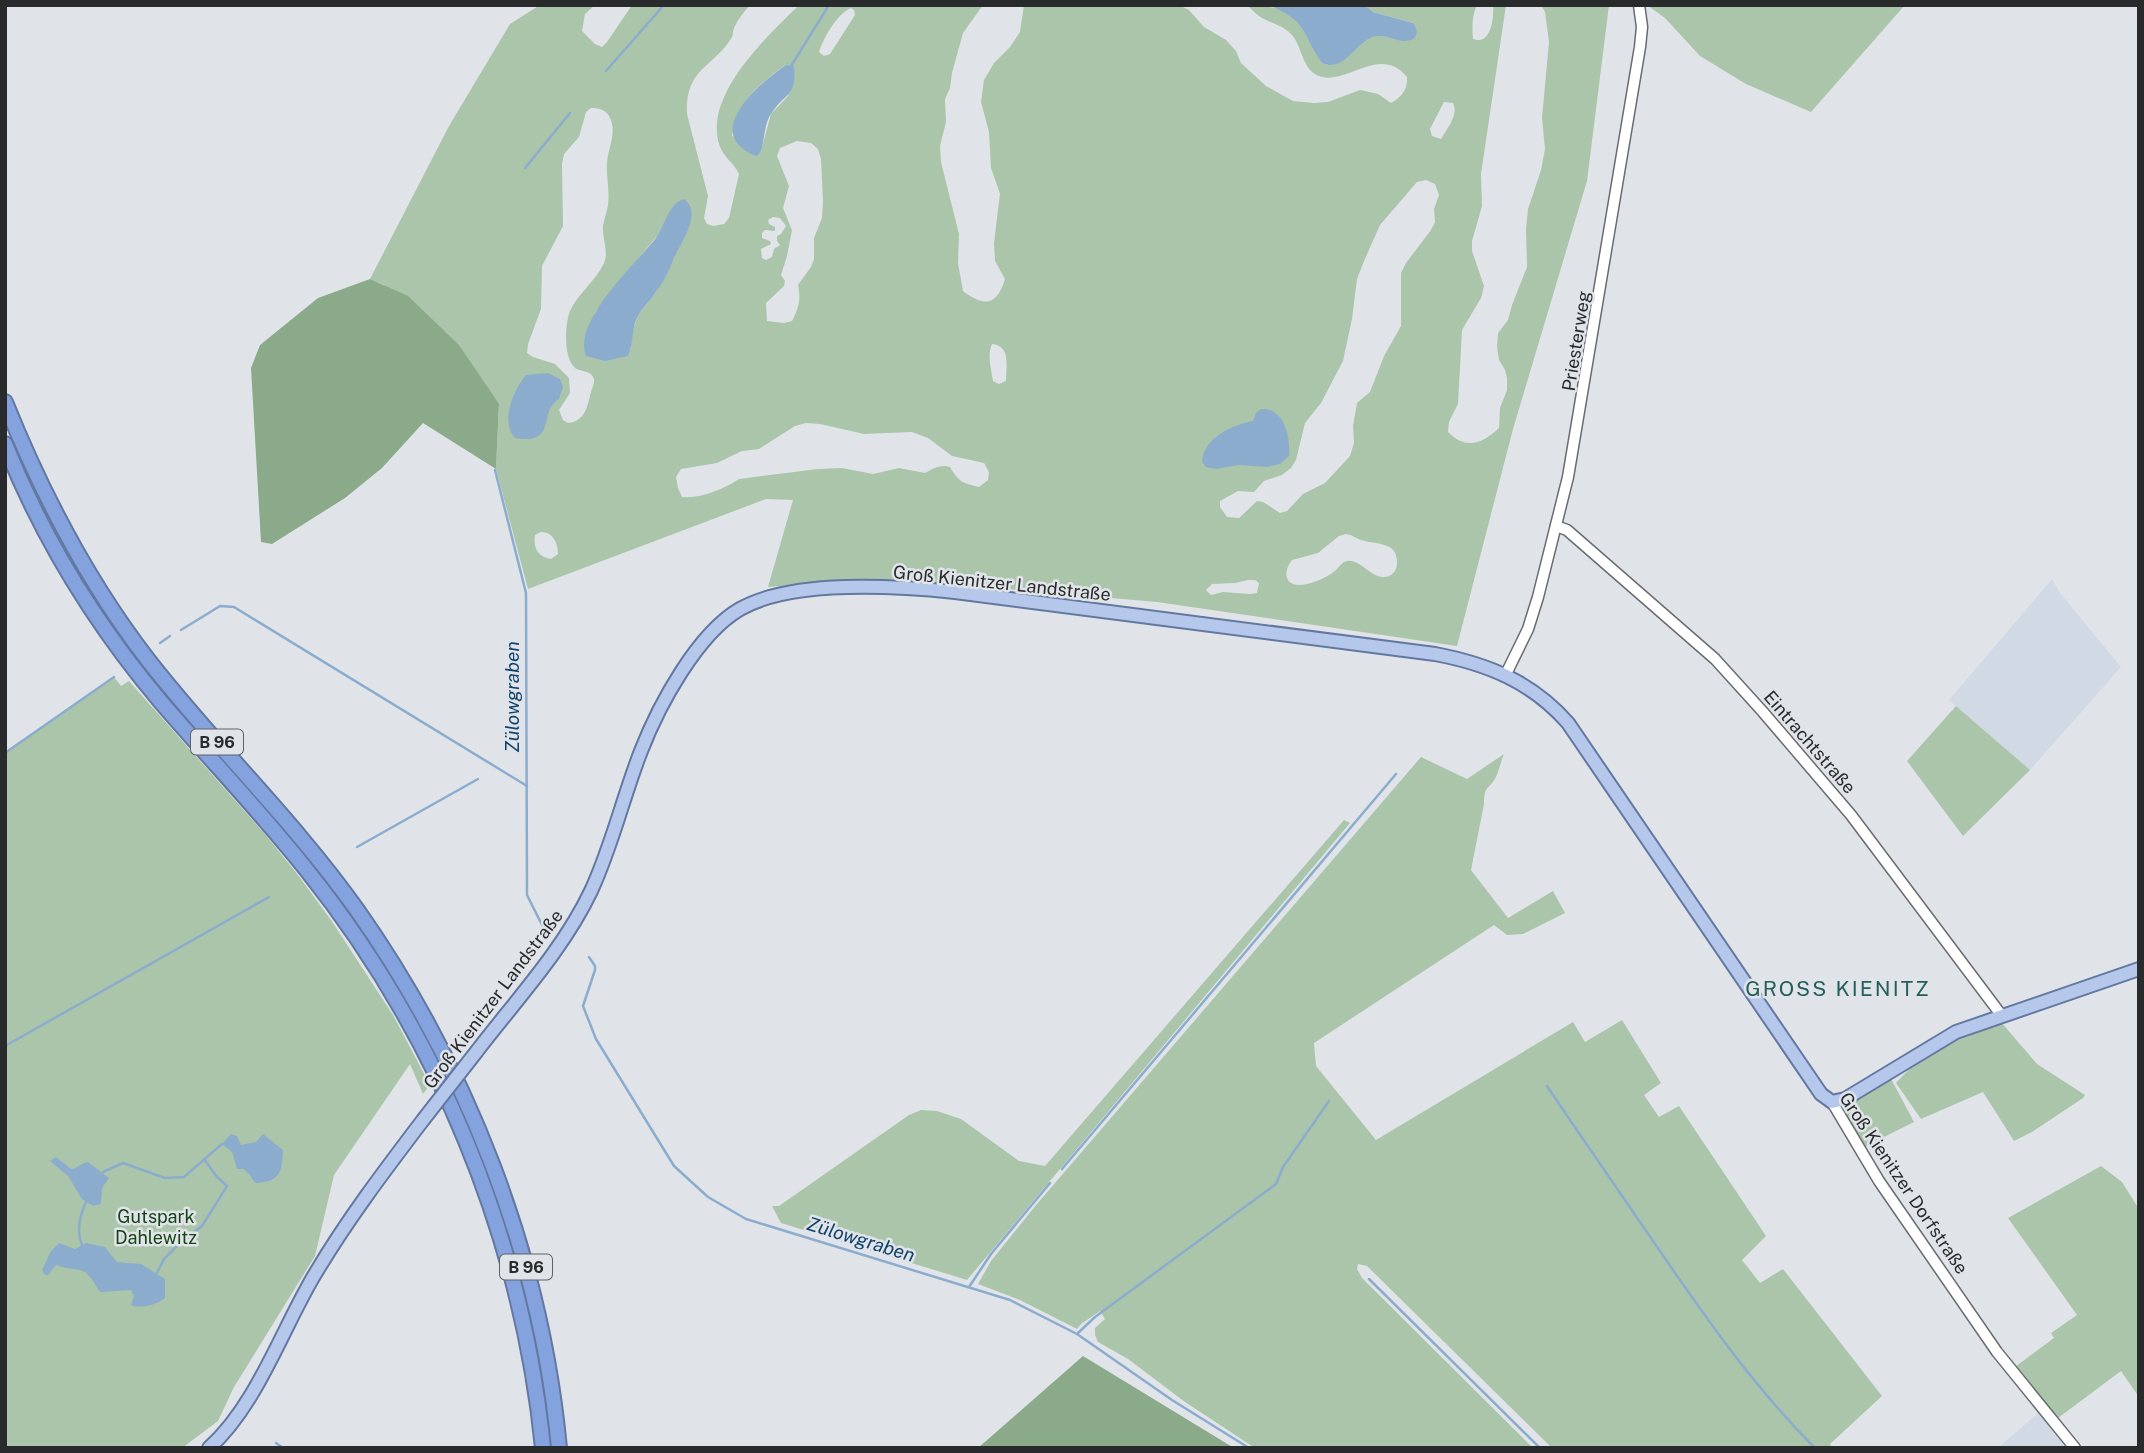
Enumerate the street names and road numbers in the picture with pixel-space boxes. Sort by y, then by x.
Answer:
street label: Priesterweg [1558,289,1594,393]
street label: Groß Kienitzer Landstraße [892,561,1112,605]
street label: Eintrachtstraße [1760,686,1860,798]
road number: B 96 [191,730,243,754]
street label: Groß Kienitzer Landstraße [419,905,567,1093]
street label: Groß Kienitzer Dorfstraße [1835,1088,1973,1278]
road number: B 96 [500,1254,552,1280]

